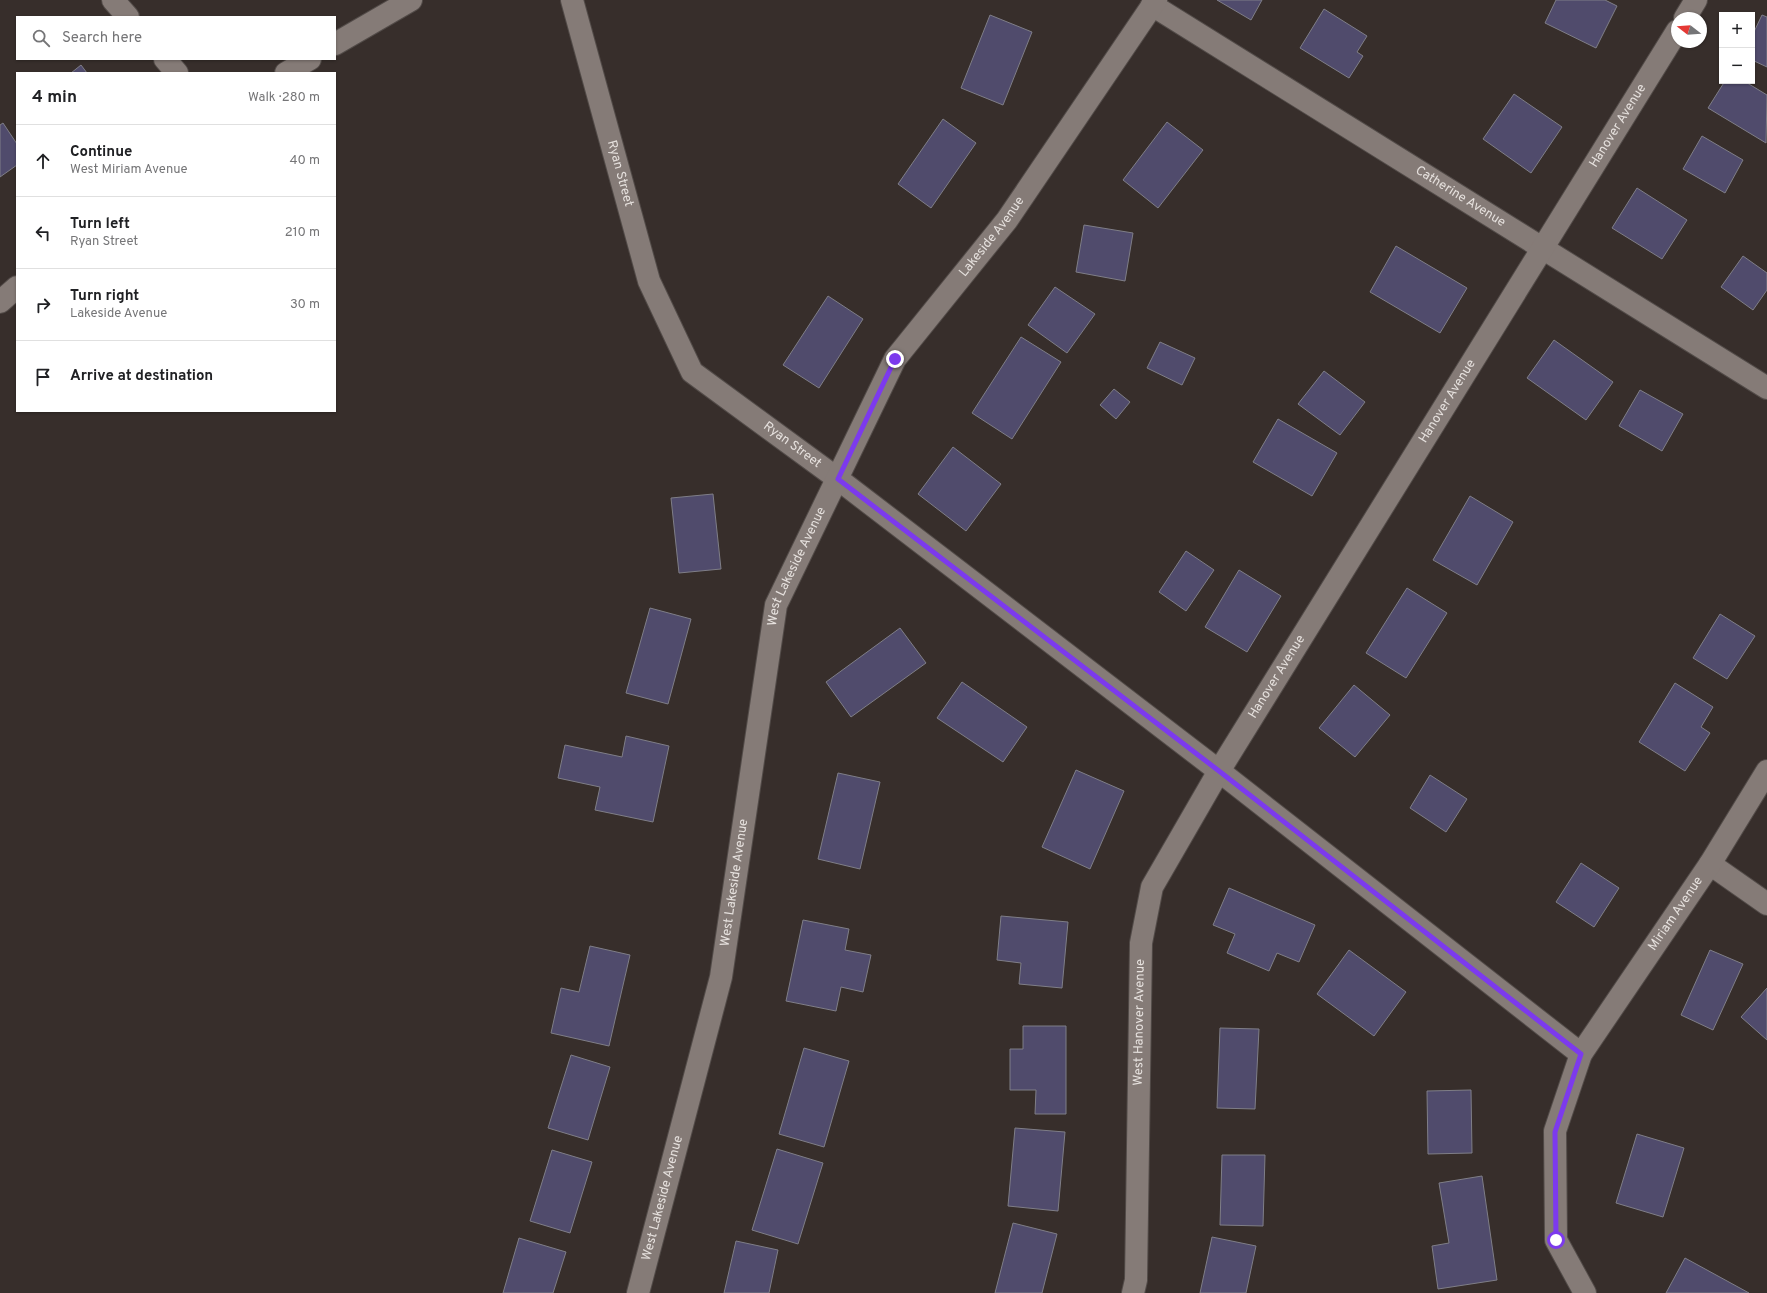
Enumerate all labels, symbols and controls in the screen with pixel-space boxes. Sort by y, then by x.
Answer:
north arrow [1671,12,1707,48]
map controls [1719,12,1755,84]
button: + [1719,12,1755,48]
search box [16,16,336,60]
icon: search [30,27,52,49]
text: Search here [62,29,142,48]
button: − [1719,48,1755,84]
street label: Hanover Avenue [1586,81,1650,171]
text: 4 min [32,87,77,109]
text: Walk · 280 m [248,90,320,106]
street label: Ryan Street [603,139,636,209]
text: Continue [70,143,132,162]
icon: ahead [32,150,54,172]
text: 40 m [290,153,320,169]
text: West Miriam Avenue [70,162,188,178]
street label: Catherine Avenue [1412,163,1508,231]
street label: Lakeside Avenue [956,194,1028,280]
text: Turn left [70,215,130,234]
icon: left [32,222,54,244]
text: 210 m [285,225,320,241]
text: Ryan Street [70,234,138,250]
text: Turn right [70,287,139,306]
icon: right [32,294,54,316]
text: 30 m [290,297,320,313]
text: Lakeside Avenue [70,306,167,322]
route end [886,350,904,368]
street label: Hanover Avenue [1416,357,1480,446]
icon: arrive [32,366,54,388]
text: Arrive at destination [70,367,213,386]
street label: Ryan Street [760,419,824,472]
street label: West Lakeside Avenue [765,505,830,627]
street label: Hanover Avenue [1245,632,1309,722]
street label: West Lakeside Avenue [718,818,752,948]
street label: Miriam Avenue [1645,874,1707,954]
street label: West Hanover Avenue [1131,959,1149,1086]
street label: West Lakeside Avenue [639,1134,687,1263]
route start [1547,1231,1565,1249]

